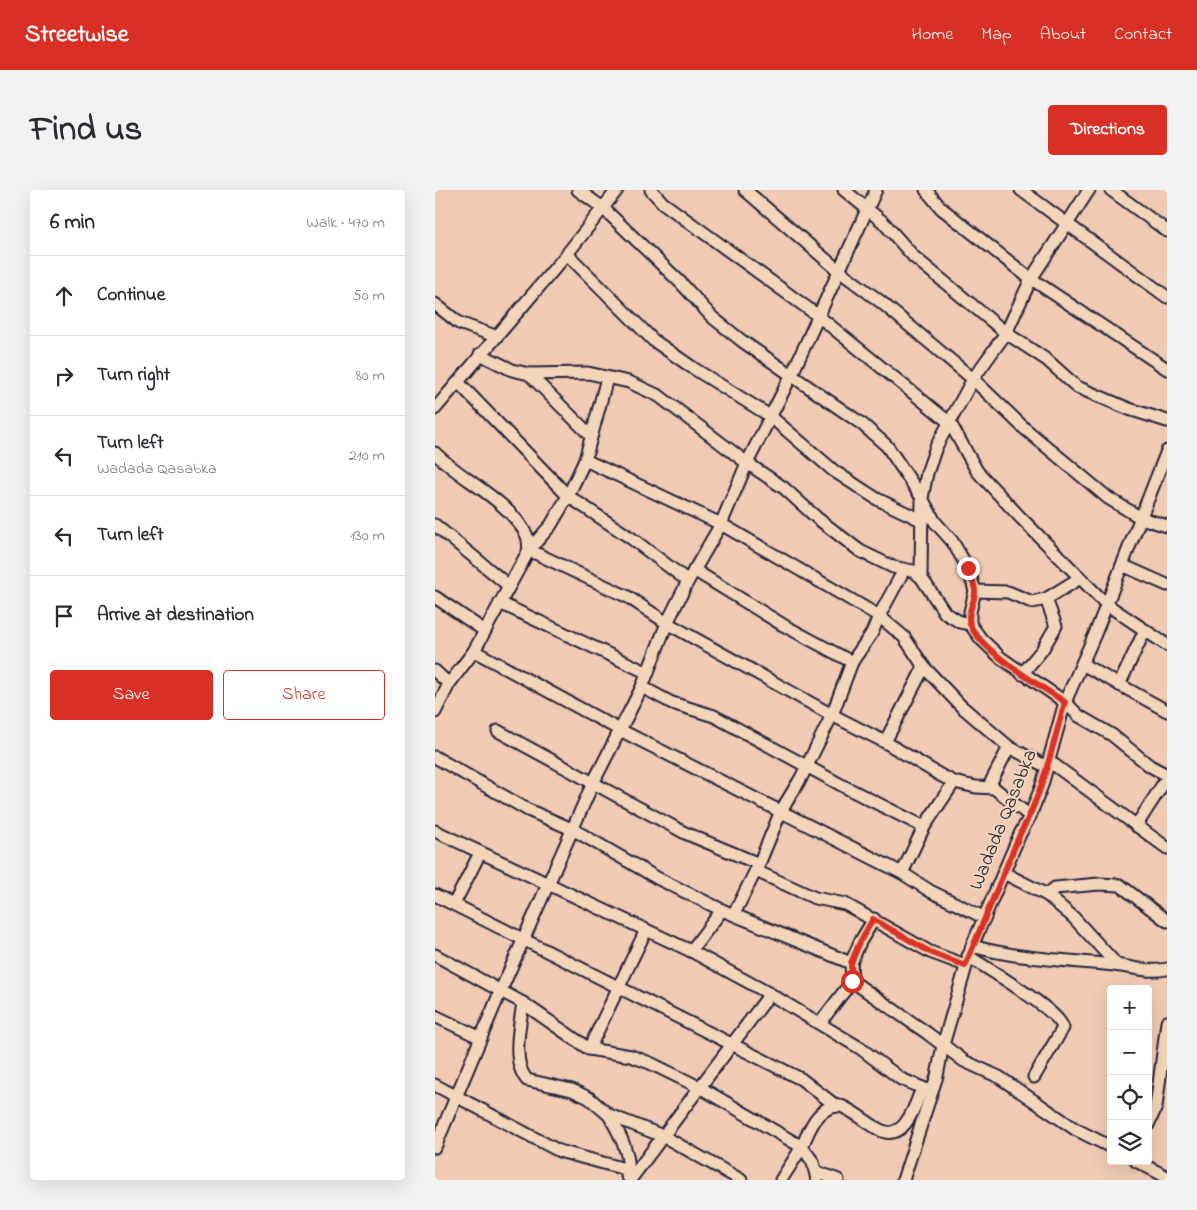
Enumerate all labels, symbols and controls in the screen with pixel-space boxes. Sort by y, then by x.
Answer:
text: Streetwise [25,18,129,53]
text: Home [912,22,953,48]
text: Map [981,22,1012,48]
text: About [1040,22,1086,48]
text: Contact [1114,22,1172,48]
text: Find us [30,105,142,156]
button: Directions [1048,105,1167,155]
text: 6 min [50,208,95,238]
text: Walk · 470 m [306,211,385,235]
icon: ahead [50,282,78,310]
text: Continue [97,282,165,309]
text: 50 m [353,284,385,308]
icon: right [50,362,78,390]
text: Turn right [97,362,170,389]
text: 80 m [356,364,385,388]
text: Turn left [97,430,164,457]
icon: left [50,442,78,470]
text: 210 m [349,444,385,468]
text: Wadada Qasabka [97,457,217,481]
icon: left [50,522,78,550]
text: Turn left [97,522,164,549]
text: 130 m [350,524,385,548]
route end [957,557,980,580]
icon: arrive [50,602,78,630]
text: Arrive at destination [97,602,254,629]
button: Save [50,670,213,720]
button: Share [223,670,385,720]
street label: Wadada Qasabka [963,745,1045,895]
route start [841,970,864,993]
map controls [1107,985,1152,1165]
button: + [1107,985,1152,1030]
button: − [1107,1030,1152,1075]
button: locate [1107,1075,1152,1120]
button: layers [1107,1120,1152,1165]

